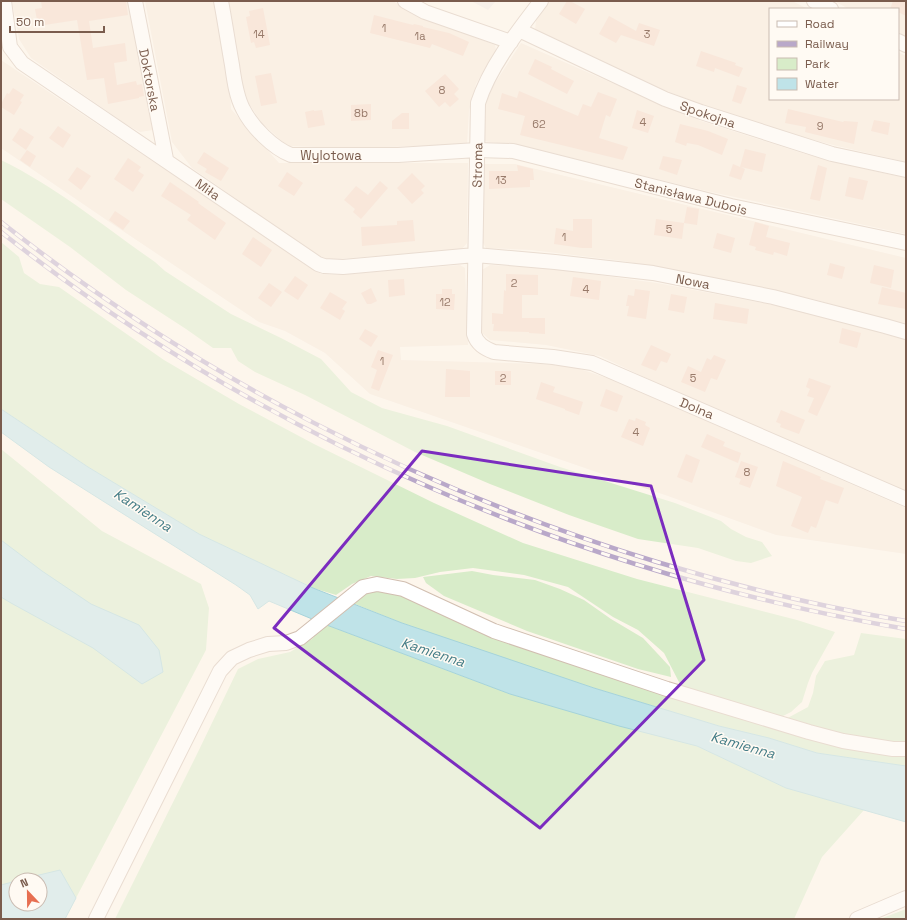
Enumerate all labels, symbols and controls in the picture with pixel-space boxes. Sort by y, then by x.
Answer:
scale bar [10,8,104,34]
legend [769,8,899,100]
text: 50 m [16,14,44,30]
text: Road [805,16,834,32]
house number: 1 [382,21,386,35]
house number: 14 [253,27,265,41]
house number: 3 [644,27,651,41]
house number: 1a [415,29,426,43]
text: Railway [805,36,849,52]
street label: Doktorska [135,47,164,113]
text: Park [805,56,830,72]
text: Water [805,76,839,92]
house number: 8 [439,83,446,97]
street label: Spokojna [678,97,738,132]
house number: 8b [354,106,368,120]
house number: 4 [640,115,647,129]
house number: 62 [532,117,546,131]
house number: 9 [817,119,824,133]
street label: Stroma [469,142,486,188]
street label: Wylotowa [300,147,362,164]
house number: 13 [495,173,507,187]
street label: Stanisława Dubois [633,174,749,219]
street label: Miła [192,175,224,204]
house number: 5 [666,222,673,236]
house number: 1 [562,230,566,244]
street label: Nowa [674,270,712,293]
house number: 2 [511,276,518,290]
house number: 4 [583,282,590,296]
house number: 12 [439,295,451,309]
house number: 1 [380,354,384,368]
house number: 2 [500,371,507,385]
house number: 5 [690,371,697,385]
street label: Dolna [677,394,717,423]
house number: 4 [633,425,640,439]
house number: 8 [744,465,751,479]
water label: Kamienna [111,485,176,536]
water label: Kamienna [399,633,468,671]
water label: Kamienna [709,727,778,763]
north arrow [8,872,48,912]
text: N [18,875,30,891]

